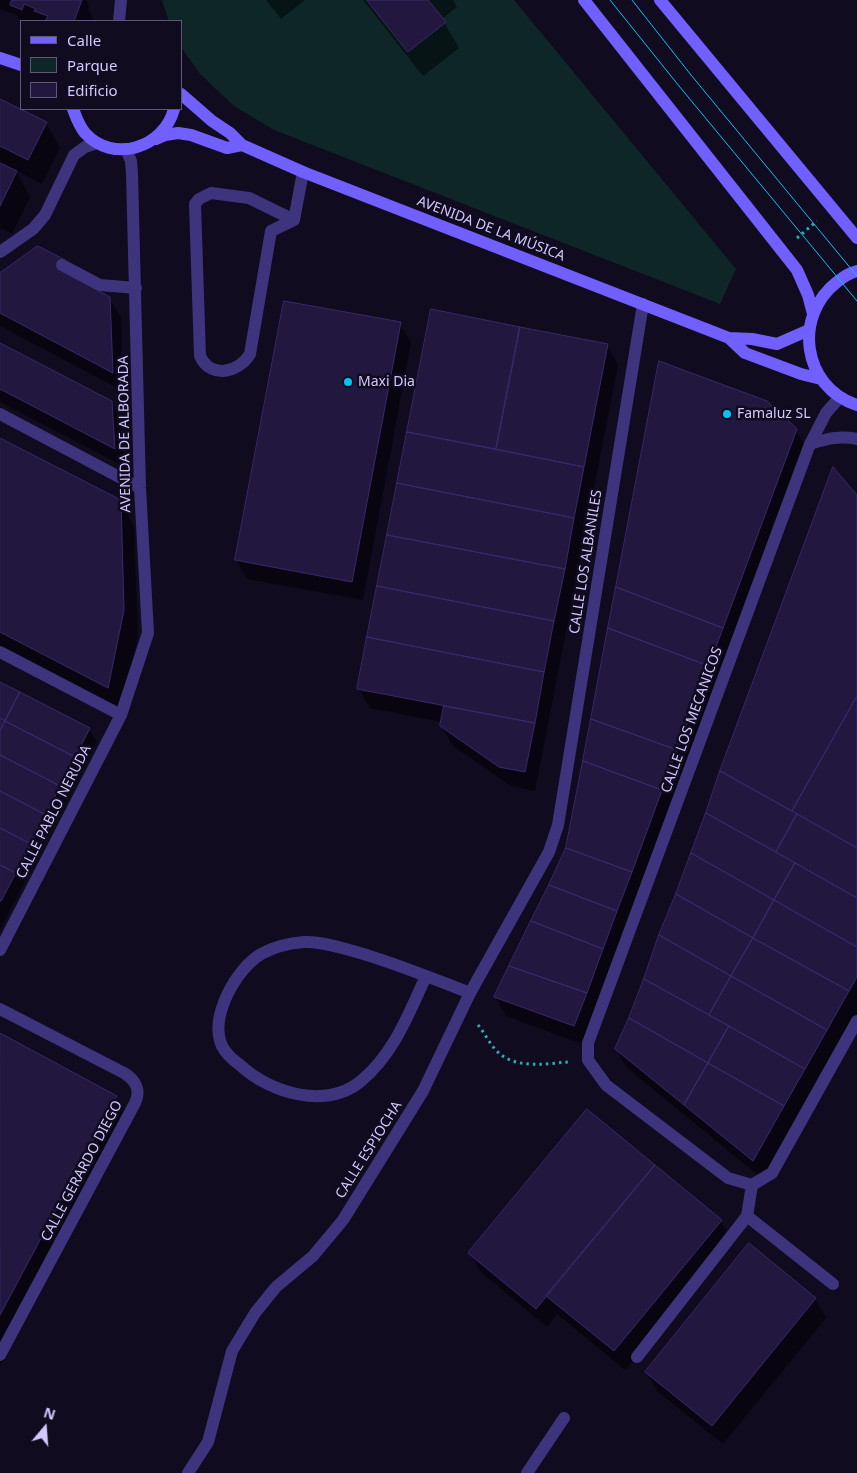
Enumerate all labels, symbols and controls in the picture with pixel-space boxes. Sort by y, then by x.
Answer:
legend [20,20,182,110]
text: Calle [67,30,101,50]
text: Parque [67,55,117,75]
text: Edificio [67,80,118,100]
street label: AVENIDA DE LA MÚSICA [415,193,567,265]
street label: AVENIDA DE ALBORADA [115,355,135,513]
place label: Maxi Dia [358,374,415,390]
marker: Maxi Dia [342,376,354,388]
place label: Famaluz SL [737,406,811,422]
marker: Famaluz SL [721,408,733,420]
street label: CALLE LOS ALBANILES [566,489,606,635]
street label: CALLE LOS MECANICOS [658,645,726,795]
street label: CALLE PABLO NERUDA [13,742,95,882]
street label: CALLE GERARDO DIEGO [38,1098,126,1244]
street label: CALLE ESPIOCHA [332,1098,406,1202]
text: N [41,1402,58,1424]
north arrow [20,1403,70,1453]

